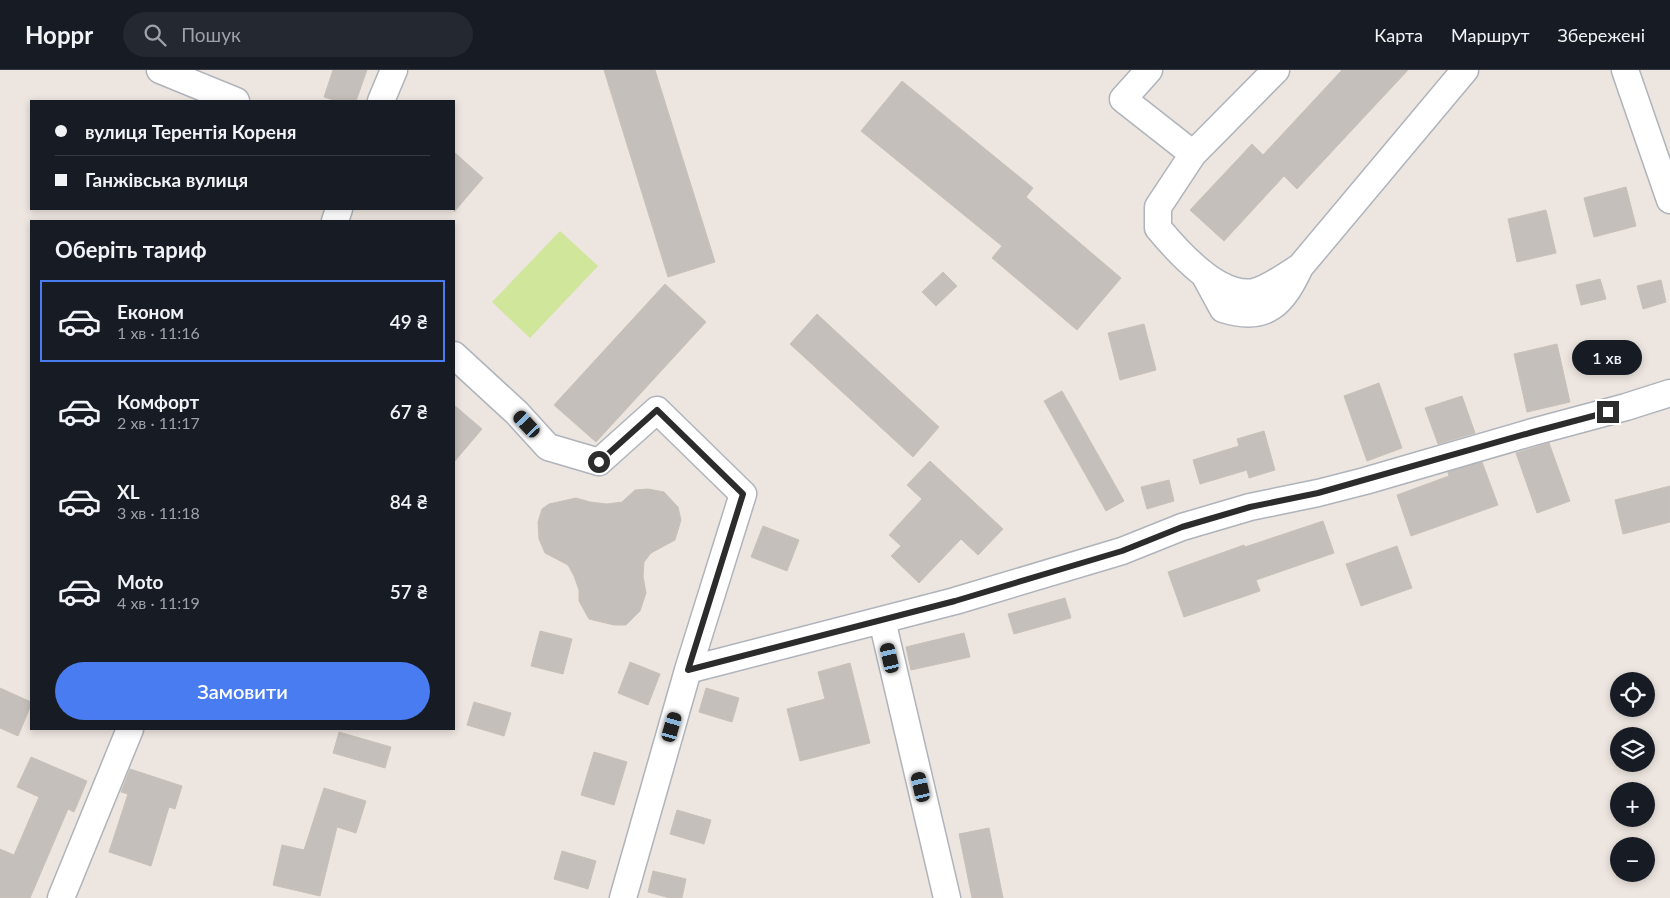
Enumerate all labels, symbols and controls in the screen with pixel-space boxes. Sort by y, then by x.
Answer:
search box [123,12,473,57]
text: Hoppr [25,20,93,49]
icon: search [141,21,169,49]
text: Пошук [181,23,241,46]
text: Карта [1374,24,1423,46]
text: Маршрут [1451,24,1530,46]
text: Збережені [1558,24,1645,46]
text: вулиця Терентія Кореня [85,120,296,143]
text: Ганжівська вулиця [85,168,248,191]
text: Оберіть тариф [55,236,207,263]
icon: car [57,299,102,344]
text: Економ [117,300,184,323]
text: 49 ₴ [390,310,428,333]
text: 1 хв · 11:16 [117,323,200,342]
callout: 1 хв [1573,340,1643,374]
text: 1 хв [1592,348,1622,367]
icon: car [57,389,102,434]
text: Комфорт [117,390,199,413]
text: 67 ₴ [390,400,428,423]
route end [1597,401,1619,423]
car [511,408,542,440]
text: 2 хв · 11:17 [117,413,200,432]
route start [588,451,610,473]
icon: car [57,479,102,524]
text: XL [117,480,140,503]
text: 84 ₴ [390,490,428,513]
text: 3 хв · 11:18 [117,503,200,522]
icon: car [57,569,102,614]
text: Moto [117,570,163,593]
text: 57 ₴ [390,580,428,603]
text: 4 хв · 11:19 [117,593,200,612]
car [879,642,900,674]
button: Замовити [55,662,430,720]
map controls [1610,672,1655,882]
button: locate [1610,672,1655,717]
car [660,711,683,743]
button: layers [1610,727,1655,772]
car [910,771,931,803]
button: + [1610,782,1655,827]
button: − [1610,837,1655,882]

